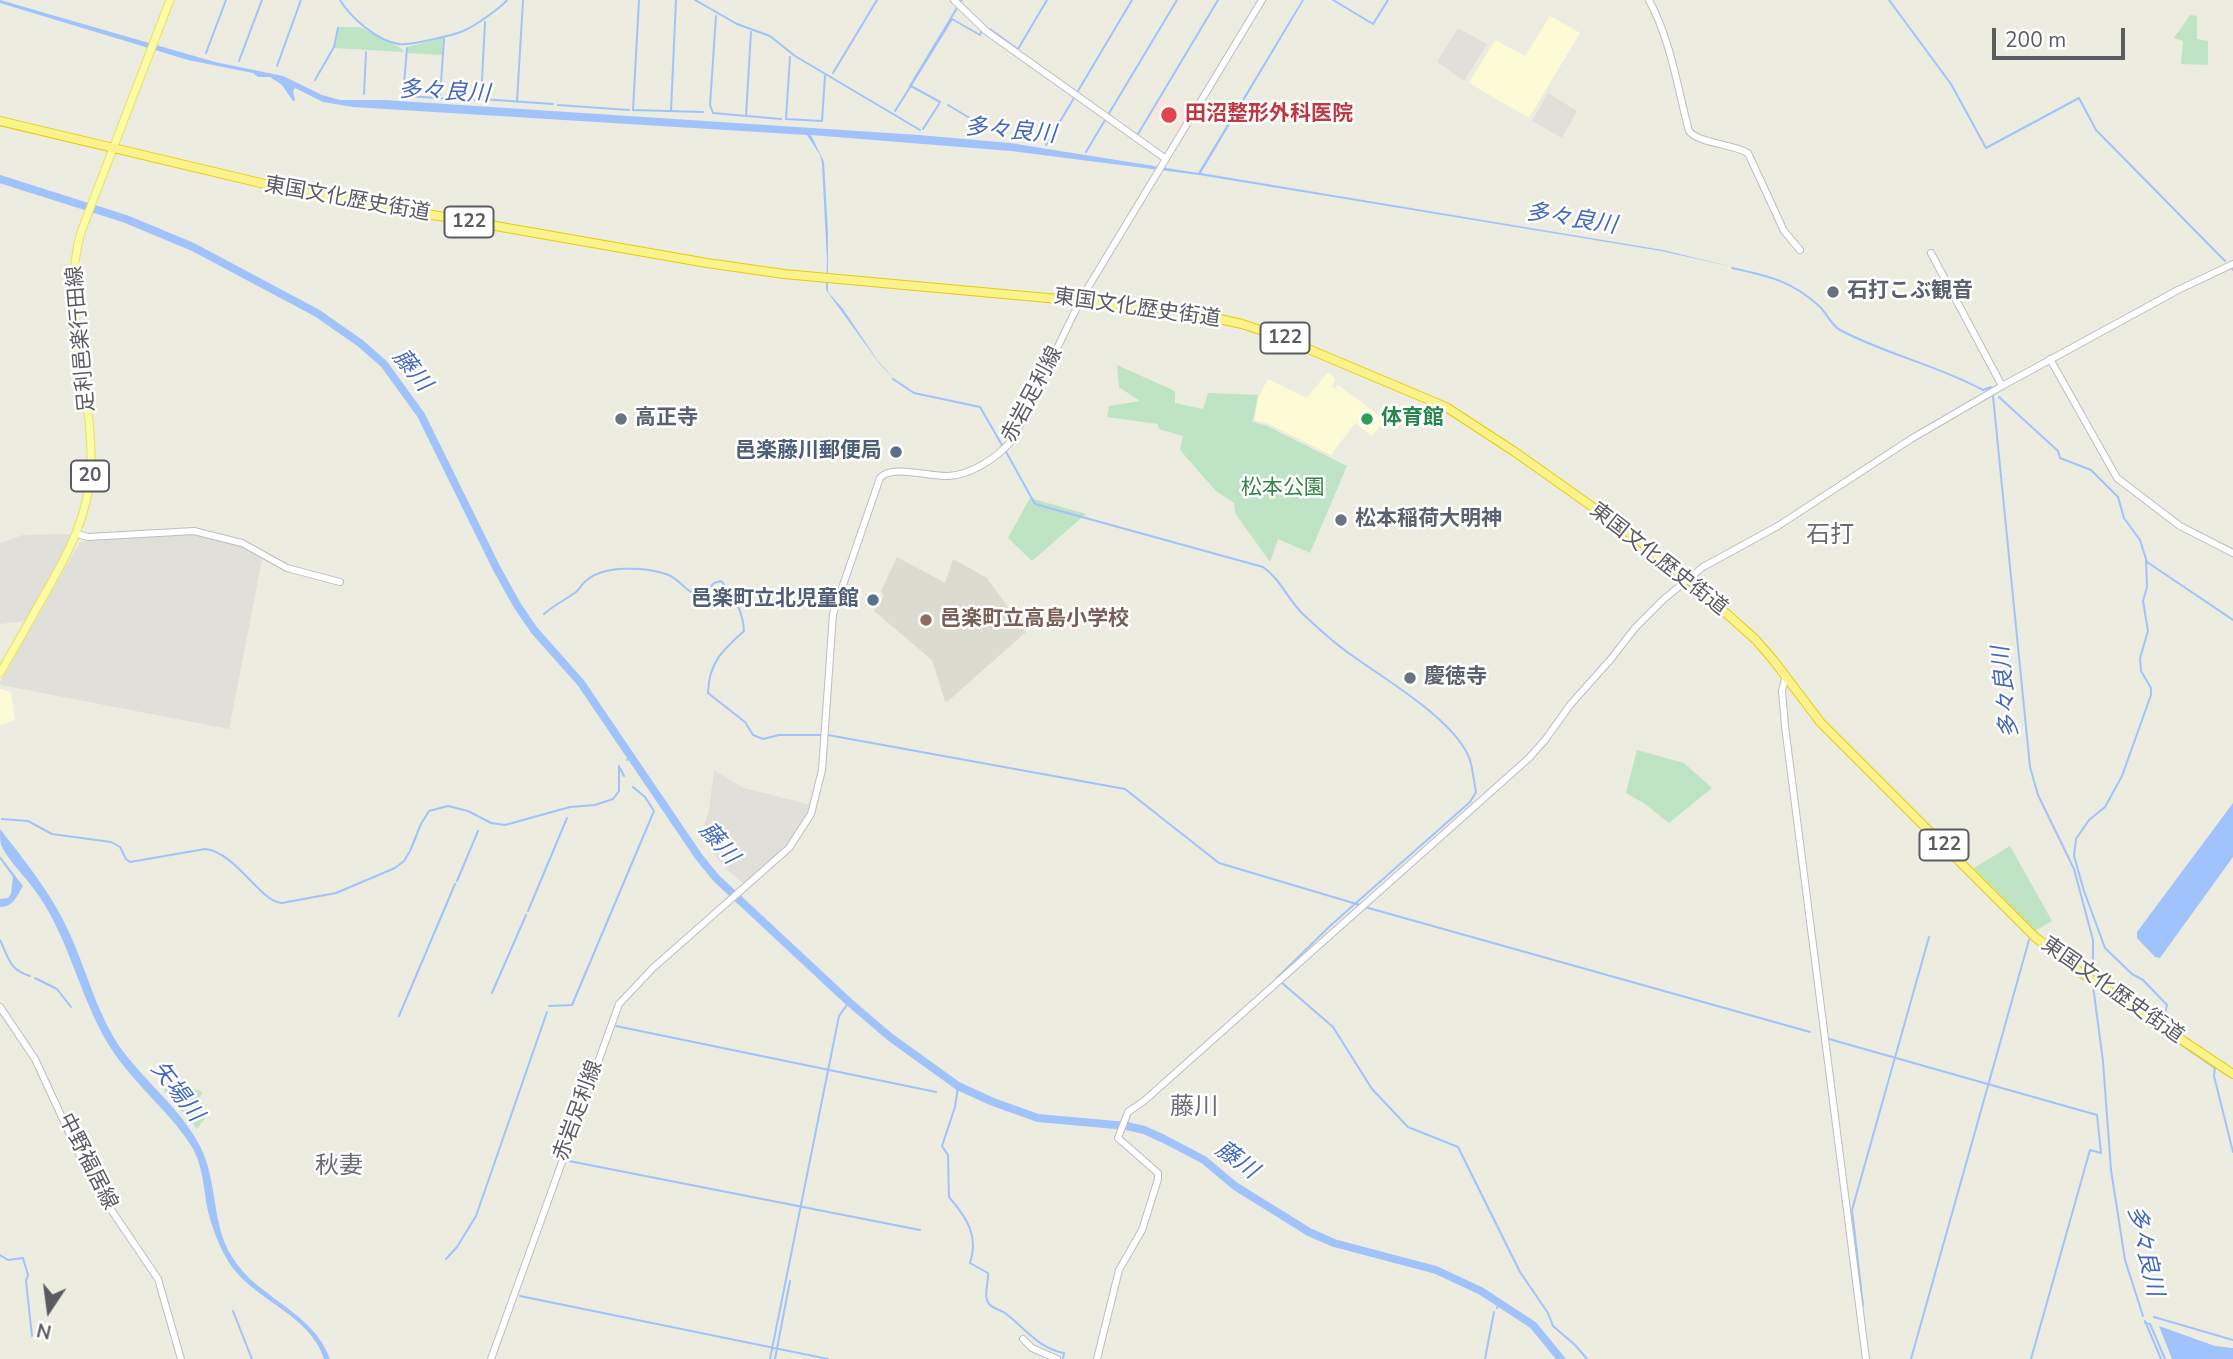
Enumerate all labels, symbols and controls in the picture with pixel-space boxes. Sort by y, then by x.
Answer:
scale bar [1995,14,2128,58]
text: 200 m [2005,26,2066,54]
water label: 多々良川 [397,77,491,109]
place label: 田沼整形外科医院 [1185,102,1353,128]
marker: 田沼整形外科医院 [1159,105,1179,125]
water label: 多々良川 [963,114,1057,150]
street label: 東国文化歴史街道 [262,173,432,227]
water label: 多々良川 [1523,199,1619,241]
road number: 122 [444,206,494,238]
street label: 足利邑楽行田線 [63,265,101,413]
place label: 石打こぶ観音 [1847,279,1973,305]
marker: 石打こぶ観音 [1825,284,1841,300]
street label: 東国文化歴史街道 [1052,285,1222,333]
road number: 122 [1260,322,1310,354]
street label: 赤岩足利線 [997,343,1069,447]
water label: 藤川 [386,344,436,398]
place label: 高正寺 [635,406,698,432]
place label: 体育館 [1381,406,1444,432]
marker: 高正寺 [613,411,629,427]
marker: 体育館 [1359,411,1375,427]
place label: 邑楽藤川郵便局 [735,439,882,465]
marker: 邑楽藤川郵便局 [888,444,904,460]
road number: 20 [71,461,109,491]
park label: 松本公園 [1241,476,1325,502]
street label: 東国文化歴史街道 [1584,498,1732,622]
place label: 松本稲荷大明神 [1355,507,1502,533]
marker: 松本稲荷大明神 [1333,512,1349,528]
district label: 石打 [1806,522,1854,550]
place label: 邑楽町立北児童館 [691,587,859,613]
marker: 邑楽町立北児童館 [865,592,881,608]
place label: 邑楽町立高島小学校 [940,607,1129,633]
marker: 邑楽町立高島小学校 [918,612,934,628]
water label: 多々良川 [1988,645,2026,739]
place label: 慶徳寺 [1424,665,1487,691]
marker: 慶徳寺 [1402,670,1418,686]
water label: 藤川 [692,818,744,870]
road number: 122 [1920,830,1968,860]
street label: 東国文化歴史街道 [2036,932,2188,1050]
water label: 矢場川 [144,1056,208,1128]
street label: 赤岩足利線 [549,1057,609,1165]
district label: 藤川 [1170,1094,1218,1122]
street label: 中野福居線 [52,1110,122,1214]
water label: 藤川 [1209,1136,1263,1186]
district label: 秋妻 [315,1153,363,1181]
water label: 多々良川 [2120,1203,2168,1299]
north arrow [14,1275,84,1345]
text: N [34,1316,54,1345]

